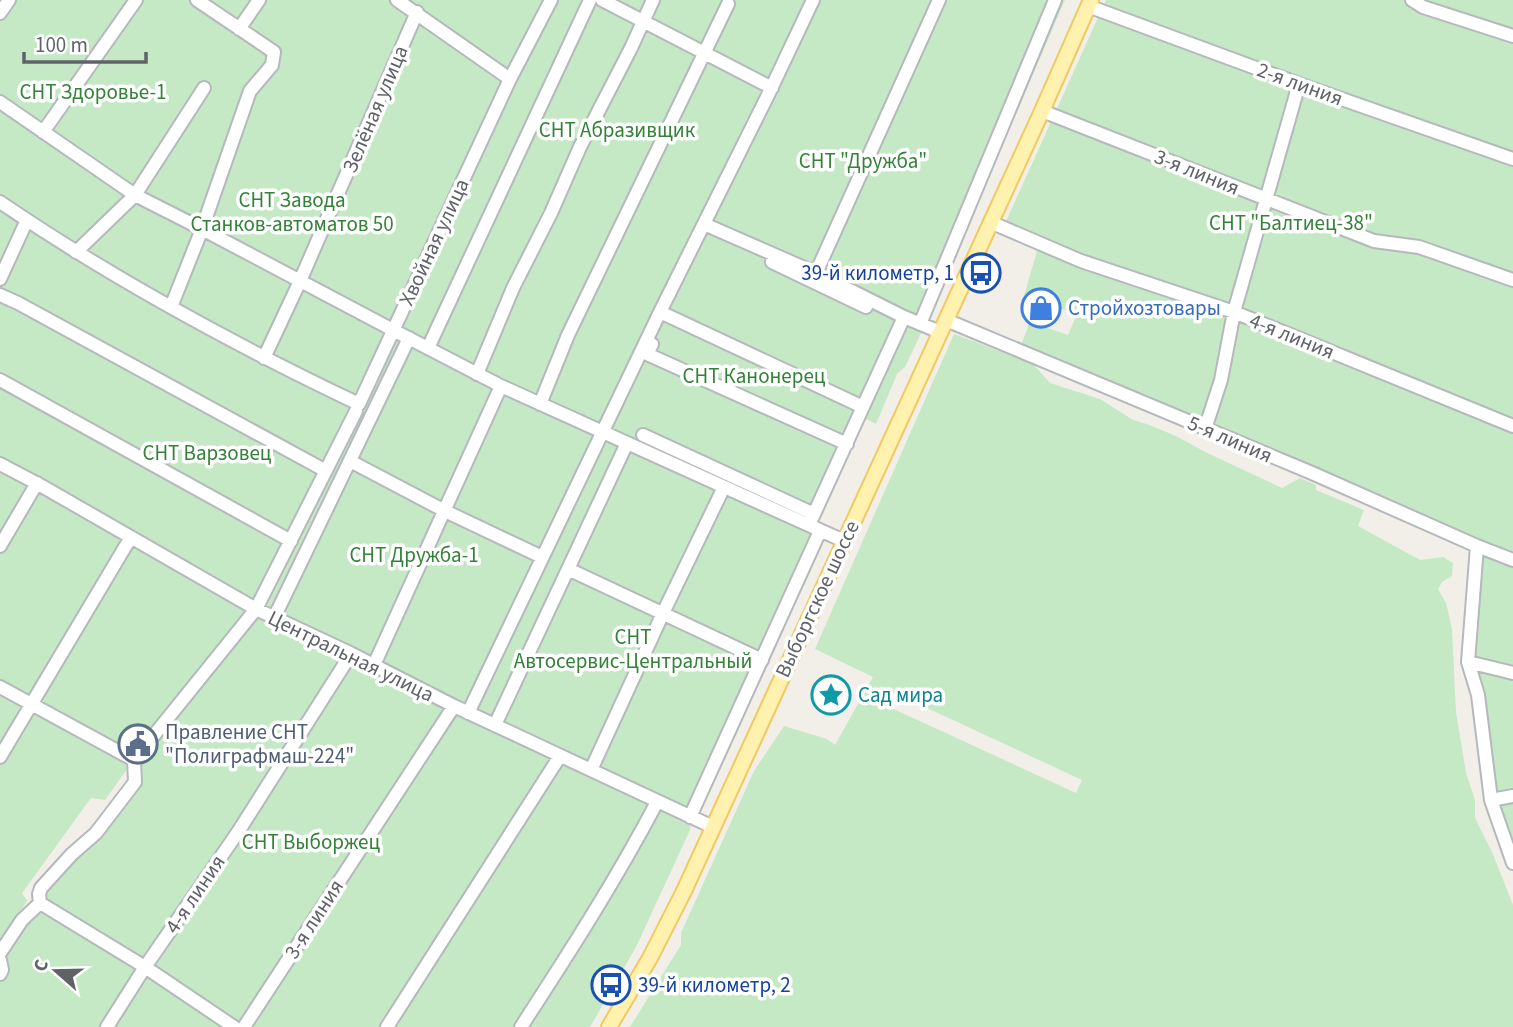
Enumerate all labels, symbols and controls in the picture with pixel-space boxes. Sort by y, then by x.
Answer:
scale bar [24,21,147,65]
text: 100 m [35,30,88,60]
street label: Зелёная улица [335,41,415,177]
street label: 2-я линия [1253,55,1347,113]
park label: СНТ Здоровье-1 [20,77,166,107]
park label: СНТ Абразивщик [539,115,696,145]
street label: 3-я линия [1150,141,1244,203]
park label: СНТ "Дружба" [799,146,927,176]
street label: Хвойная улица [391,174,477,310]
park label: СНТ Завода Станков-автоматов 50 [190,185,394,239]
park label: СНТ "Балтиец-38" [1209,208,1373,238]
bus stop icon: 39-й километр, 1 [960,252,1002,294]
place label: 39-й километр, 1 [801,258,954,288]
shop icon: Стройхозтовары [1020,287,1062,329]
place label: Стройхозтовары [1068,293,1221,323]
street label: 4-я линия [1245,305,1339,367]
park label: СНТ Канонерец [682,361,826,391]
street label: 5-я линия [1183,408,1277,470]
park label: СНТ Варзовец [142,438,272,468]
street label: Выборгское шоссе [767,516,867,682]
park label: СНТ Дружба-1 [349,540,479,570]
street label: Центральная улица [263,603,439,709]
park label: СНТ Автосервис-Центральный [514,622,752,676]
place icon: Сад мира [810,674,852,716]
place label: Сад мира [858,680,943,710]
place label: Правление СНТ "Полиграфмаш-224" [165,717,354,771]
public building icon: Правление СНТ "Полиграфмаш-224" [117,723,159,765]
park label: СНТ Выборжец [242,827,380,857]
street label: 4-я линия [158,849,232,939]
street label: 3-я линия [277,873,351,965]
north arrow [21,936,91,1006]
text: С [27,956,56,976]
bus stop icon: 39-й километр, 2 [590,964,632,1006]
place label: 39-й километр, 2 [638,970,791,1000]

